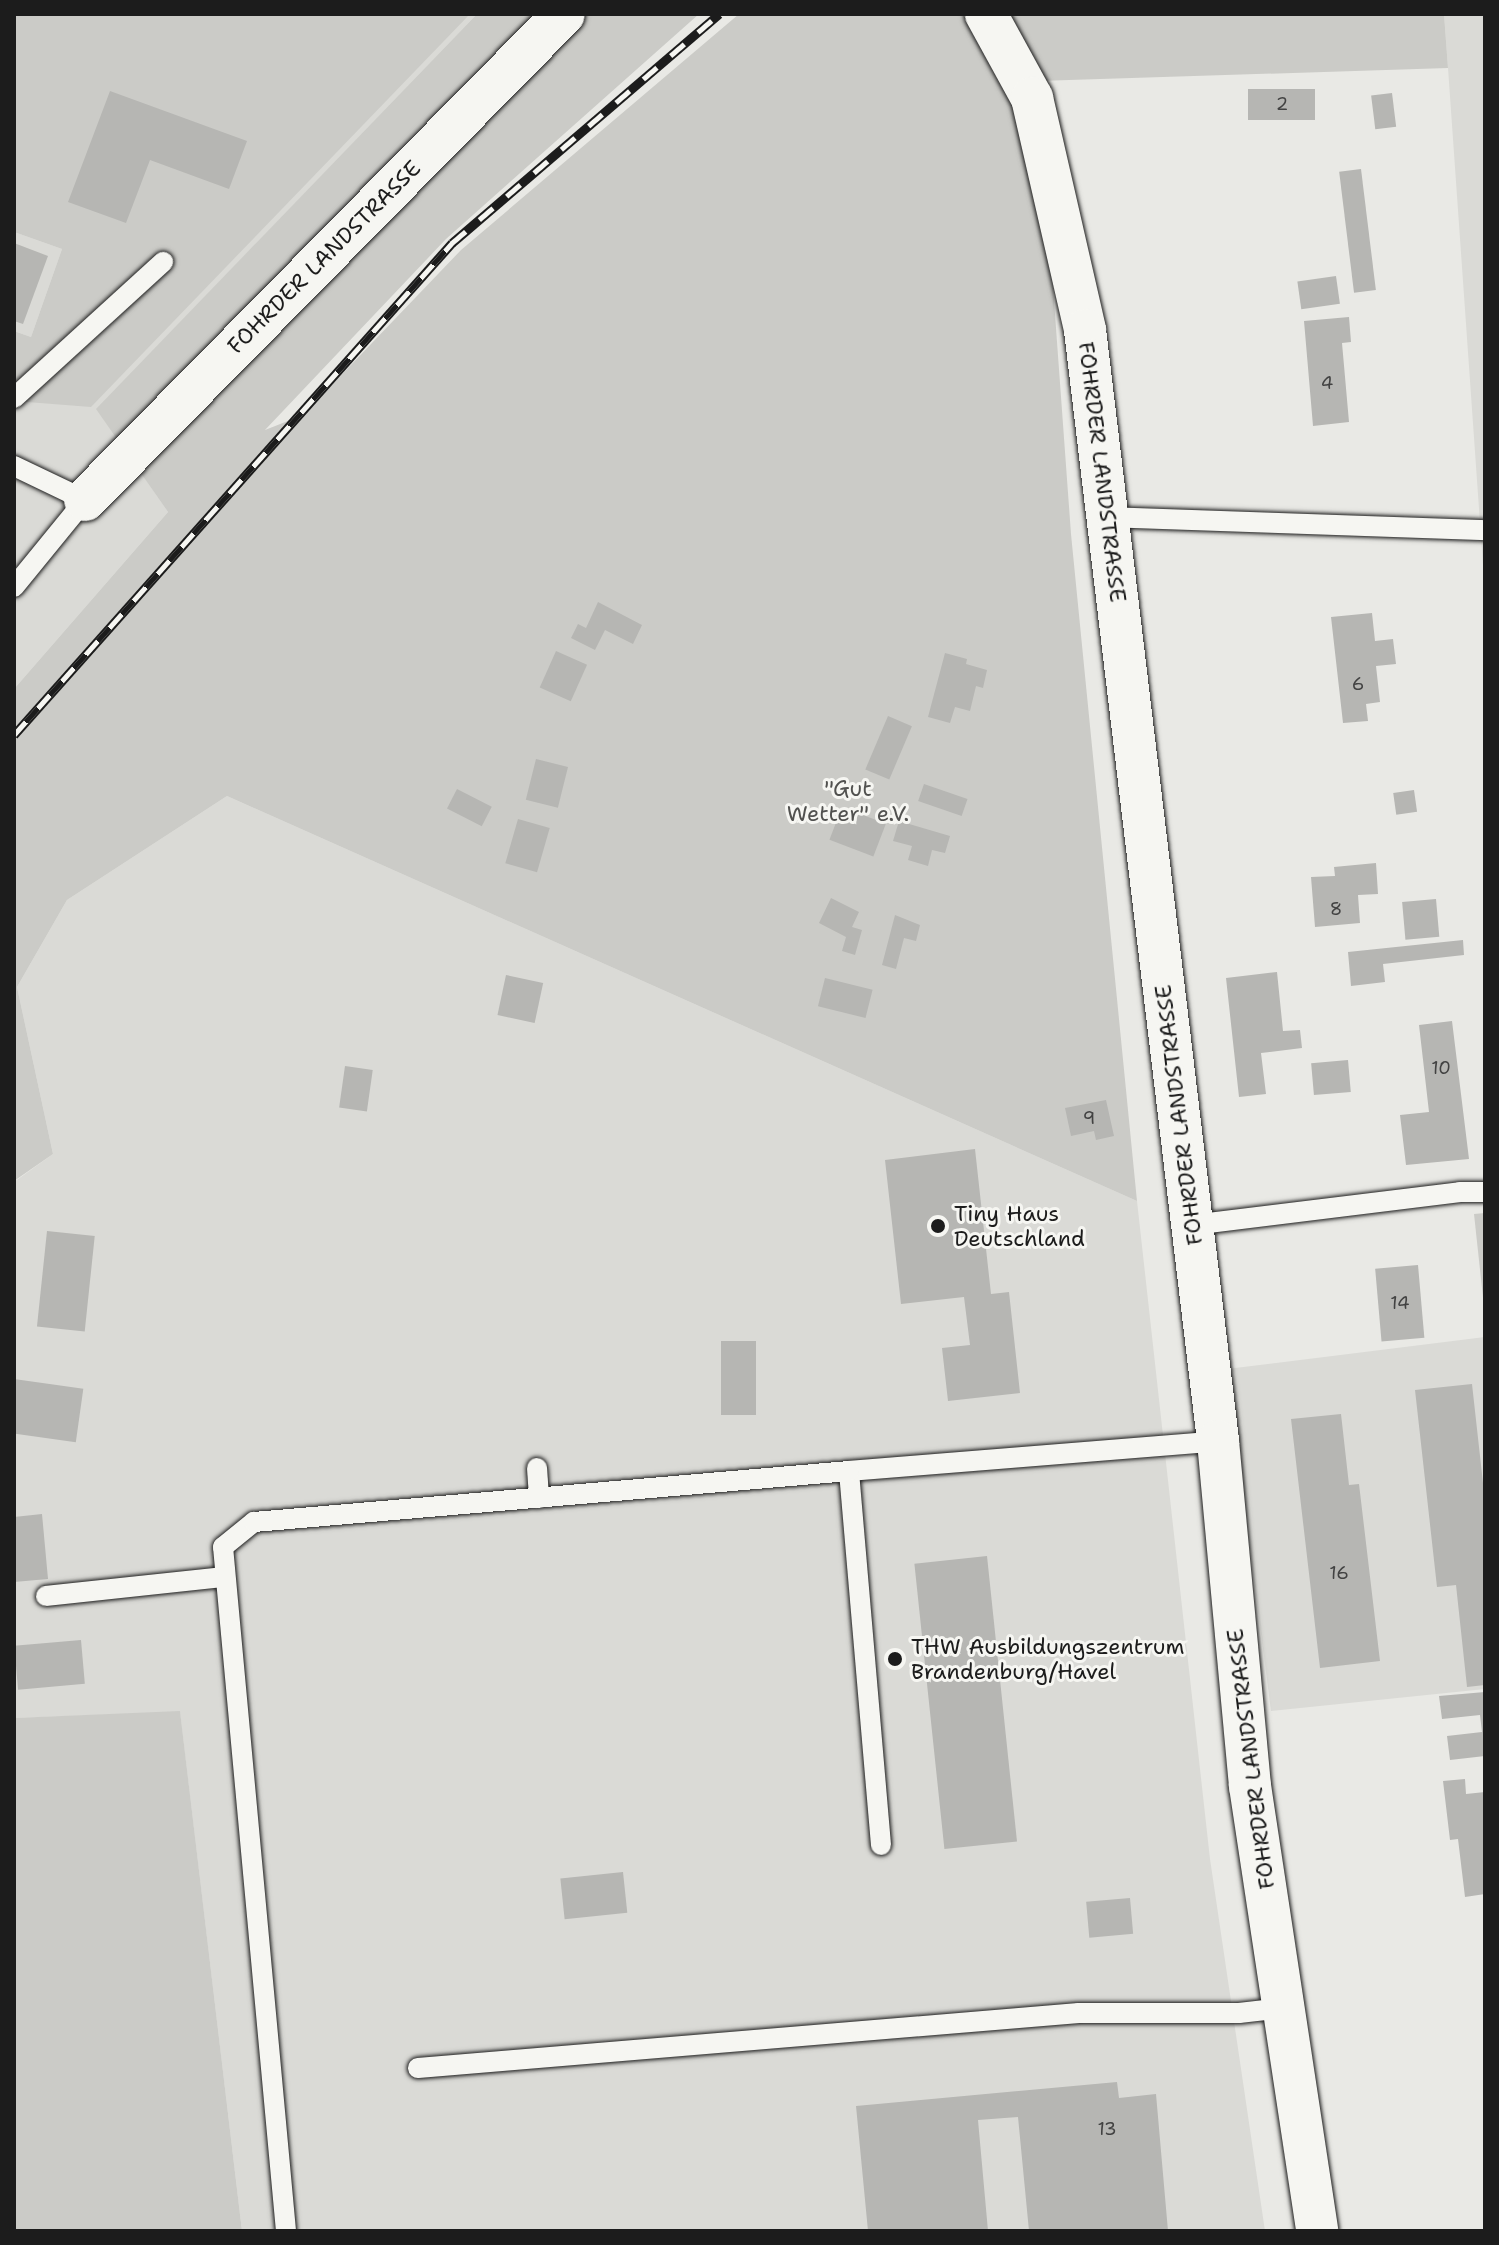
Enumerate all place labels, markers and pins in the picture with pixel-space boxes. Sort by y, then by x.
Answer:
place label: Tiny Haus Deutschland [954,1200,1085,1252]
marker: Tiny Haus Deutschland [929,1217,947,1235]
place label: THW Ausbildungszentrum Brandenburg/Havel [911,1633,1184,1684]
marker: THW Ausbildungszentrum Brandenburg/Havel [886,1650,904,1668]

